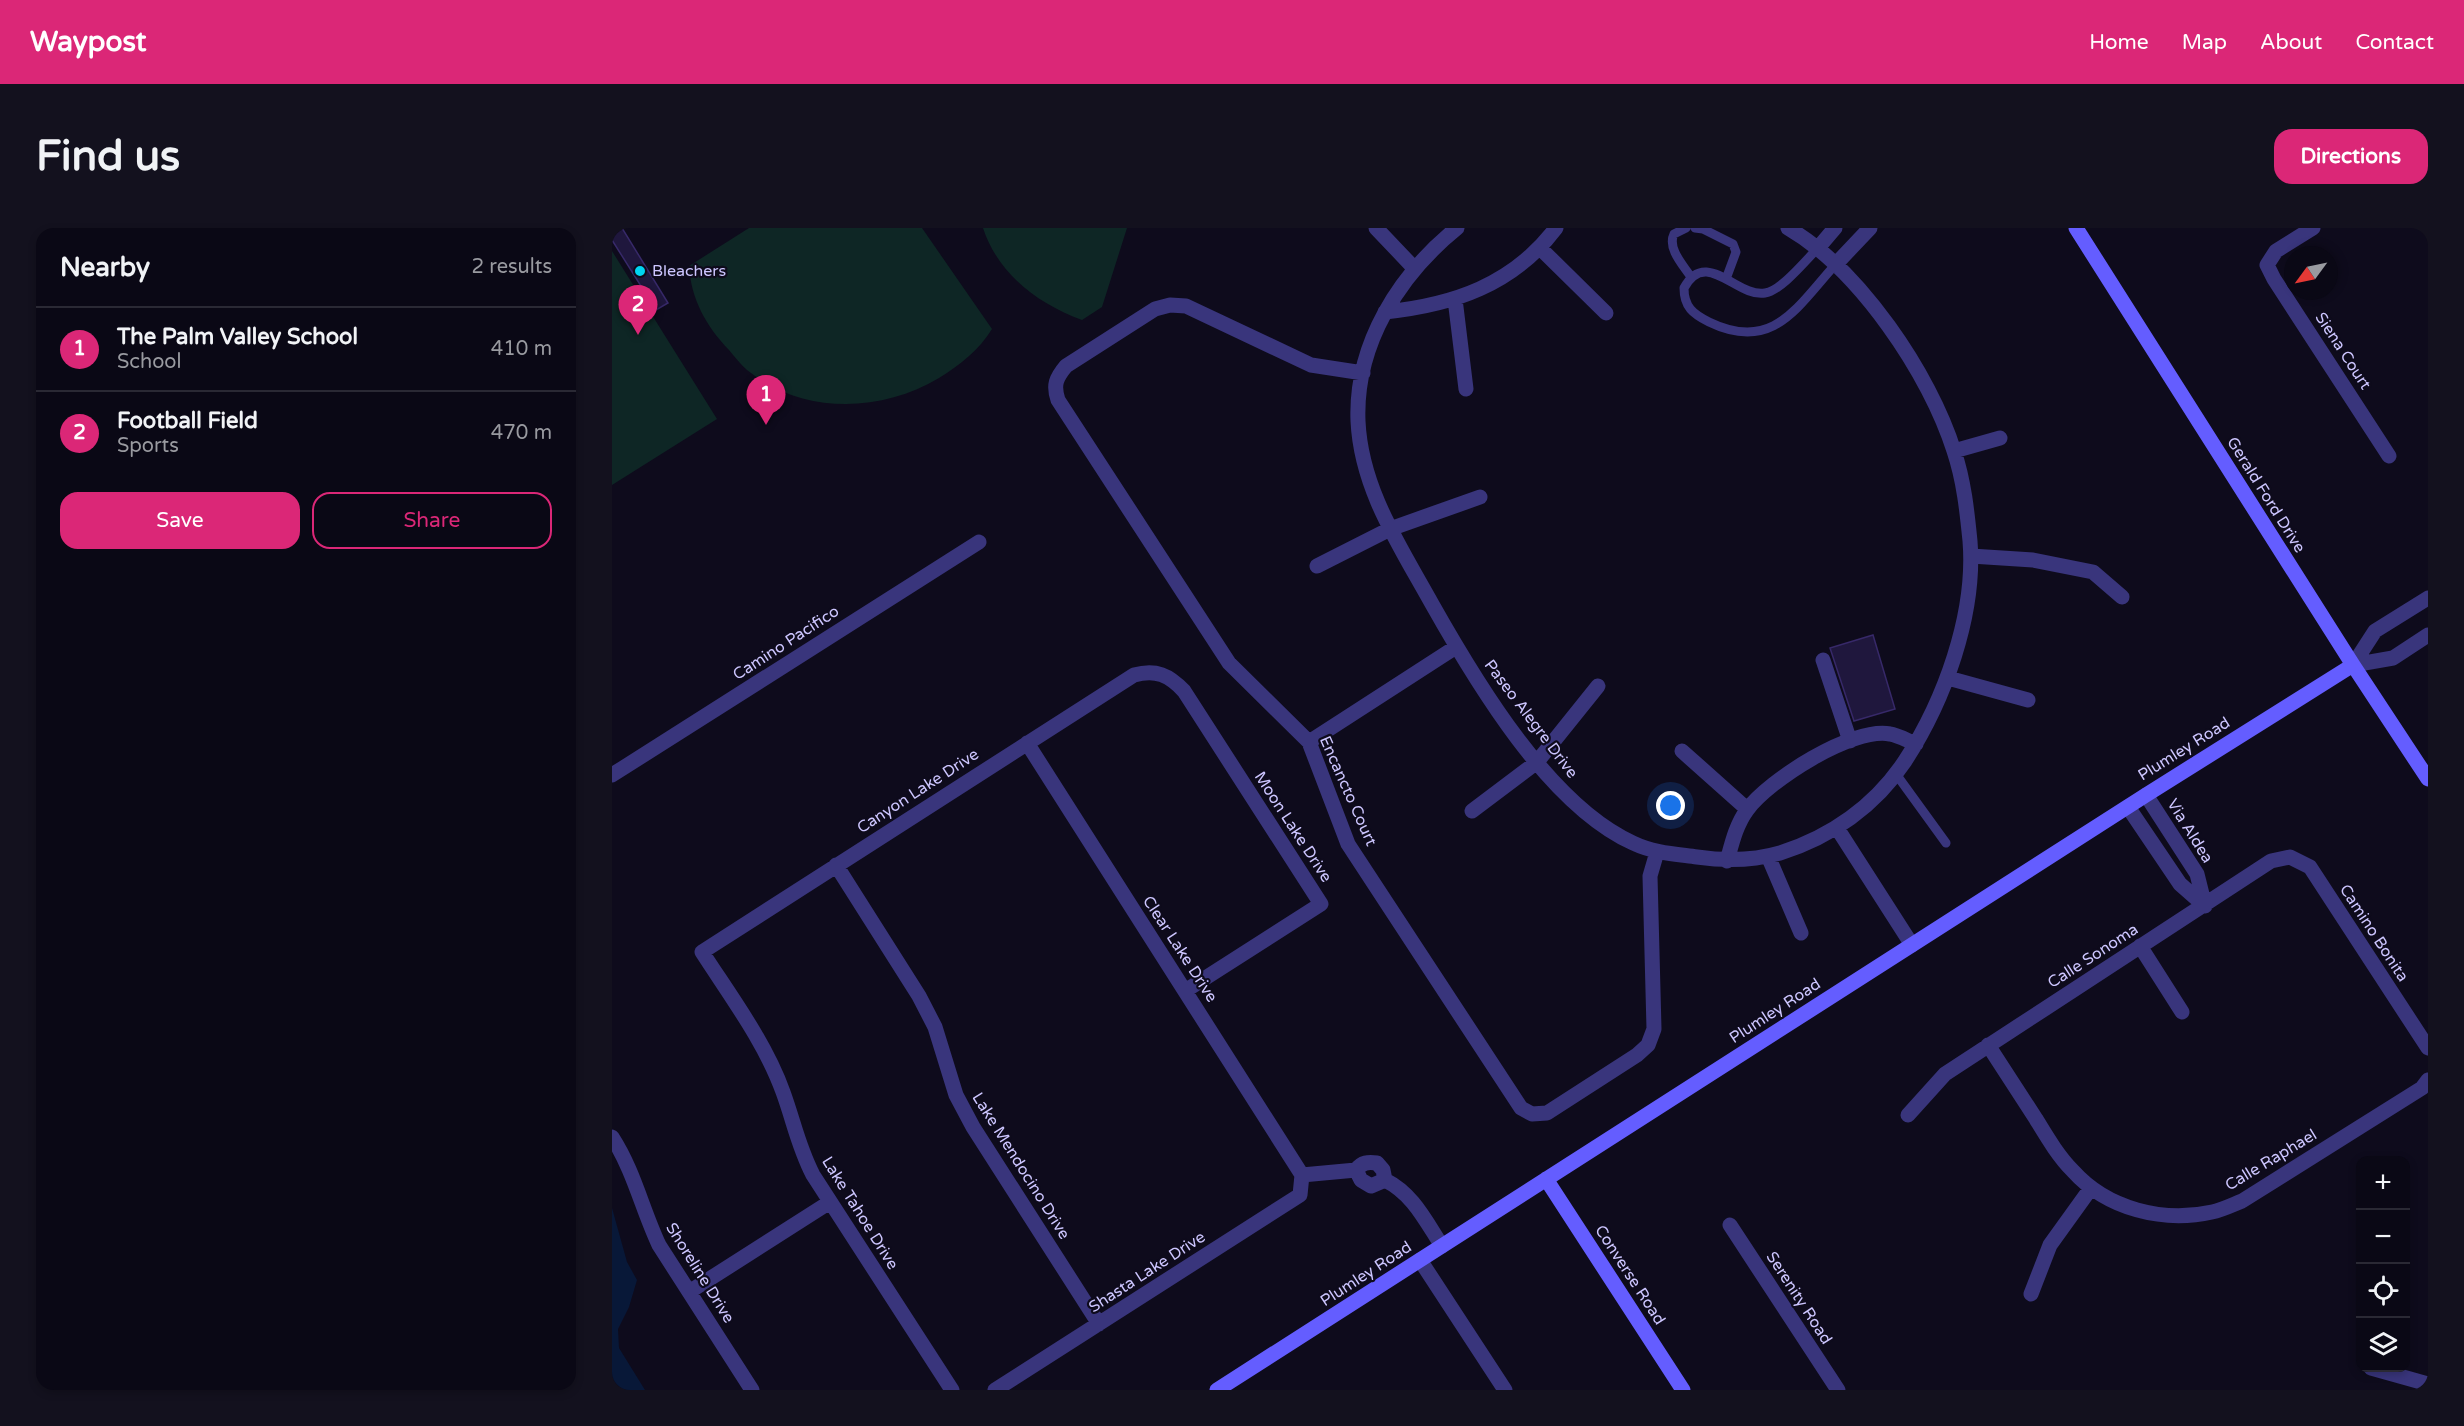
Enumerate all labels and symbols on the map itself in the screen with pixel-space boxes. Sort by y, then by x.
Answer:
north arrow [2284,246,2338,300]
place label: Bleachers [652,261,726,281]
marker: Bleachers [633,264,647,278]
pin: 2 [618,285,658,335]
street label: Siena Court [2311,309,2375,393]
pin: 1 [746,376,786,425]
street label: Gerald Ford Drive [2222,433,2310,557]
street label: Camino Pacifico [729,601,843,685]
street label: Paseo Alegre Drive [1480,656,1582,782]
street label: Plumley Road [2134,713,2234,785]
street label: Encancto Court [1315,733,1381,849]
street label: Canyon Lake Drive [853,744,983,838]
street label: Moon Lake Drive [1250,768,1336,886]
your location [1656,791,1685,820]
street label: Via Aldea [2162,795,2218,867]
street label: Camino Bonita [2335,881,2413,985]
street label: Clear Lake Drive [1138,892,1222,1006]
street label: Calle Sonoma [2044,919,2142,993]
street label: Plumley Road [1726,974,1824,1048]
street label: Lake Mendocino Drive [968,1089,1074,1243]
street label: Calle Raphael [2221,1125,2321,1195]
street label: Lake Tahoe Drive [817,1153,903,1273]
street label: Shoreline Drive [661,1219,739,1327]
street label: Converse Road [1590,1221,1670,1329]
street label: Shasta Lake Drive [1085,1227,1209,1317]
street label: Plumley Road [1317,1237,1415,1311]
street label: Serenity Road [1762,1248,1836,1348]

